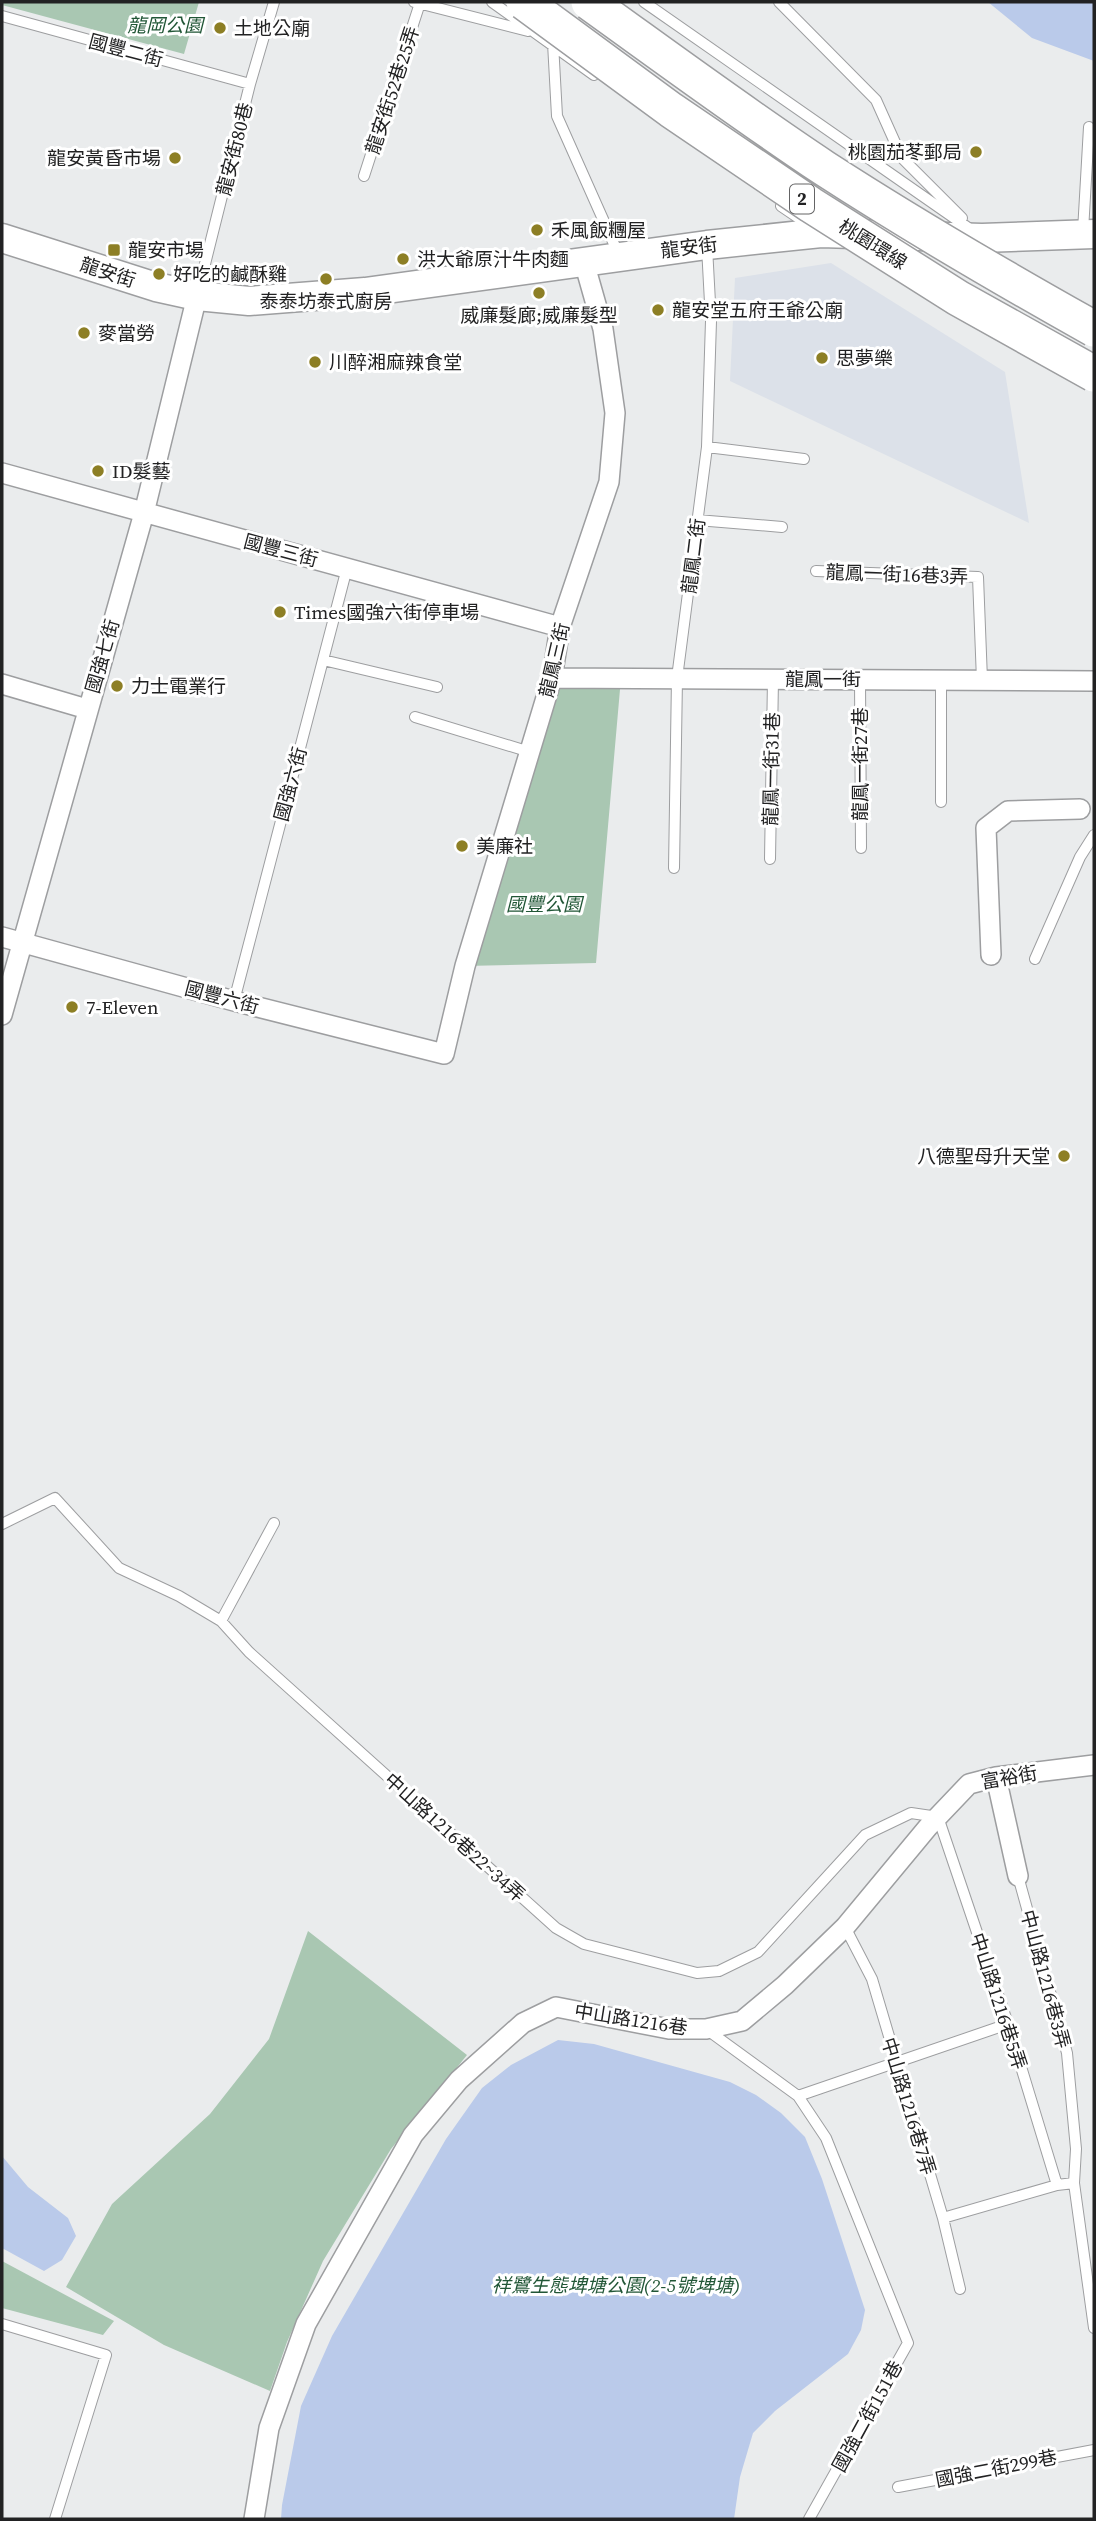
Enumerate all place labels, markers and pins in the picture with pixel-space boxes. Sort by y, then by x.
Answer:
place label: 土地公廟 [234,15,310,41]
marker: 土地公廟 [212,20,228,36]
place label: 桃園茄苳郵局 [848,139,962,165]
marker: 桃園茄苳郵局 [968,144,984,160]
place label: 龍安黃昏市場 [47,145,161,171]
marker: 龍安黃昏市場 [167,150,183,166]
place label: 禾風飯糰屋 [551,217,646,243]
marker: 禾風飯糰屋 [529,222,545,238]
place label: 龍安市場 [128,237,204,263]
marker: 龍安市場 [106,242,122,258]
place label: 洪大爺原汁牛肉麵 [417,246,569,272]
marker: 洪大爺原汁牛肉麵 [395,251,411,267]
place label: 好吃的鹹酥雞 [173,261,287,287]
marker: 好吃的鹹酥雞 [151,266,167,282]
marker: 泰泰坊泰式廚房 [318,271,334,287]
marker: 威廉髮廊;威廉髮型 [531,285,547,301]
place label: 泰泰坊泰式廚房 [259,288,393,314]
place label: 龍安堂五府王爺公廟 [672,297,843,323]
place label: 威廉髮廊;威廉髮型 [460,302,618,328]
marker: 龍安堂五府王爺公廟 [650,302,666,318]
place label: 麥當勞 [98,320,155,346]
marker: 麥當勞 [76,325,92,341]
place label: 思夢樂 [836,345,893,371]
place label: 川醉湘麻辣食堂 [329,349,462,375]
marker: 思夢樂 [814,350,830,366]
marker: 川醉湘麻辣食堂 [307,354,323,370]
place label: ID髮藝 [112,458,171,484]
marker: ID髮藝 [90,463,106,479]
place label: Times國強六街停車場 [294,599,479,625]
marker: Times國強六街停車場 [272,604,288,620]
place label: 力士電業行 [131,673,226,699]
marker: 力士電業行 [109,678,125,694]
place label: 美廉社 [476,833,533,859]
marker: 美廉社 [454,838,470,854]
place label: 7-Eleven [86,994,158,1020]
marker: 7-Eleven [64,999,80,1015]
place label: 八德聖母升天堂 [917,1143,1050,1169]
marker: 八德聖母升天堂 [1056,1148,1072,1164]

